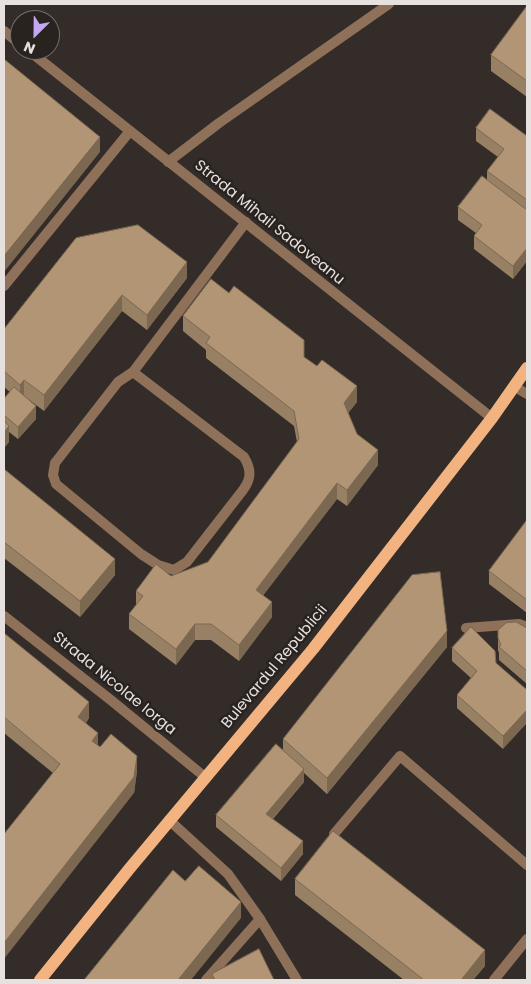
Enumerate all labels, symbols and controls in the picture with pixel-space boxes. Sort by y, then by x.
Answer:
north arrow [10,10,60,60]
text: N [21,37,38,59]
street label: Strada Mihail Sadoveanu [190,157,348,289]
street label: Bulevardul Republicii [218,602,332,732]
street label: Strada Nicolae Iorga [49,629,179,739]

